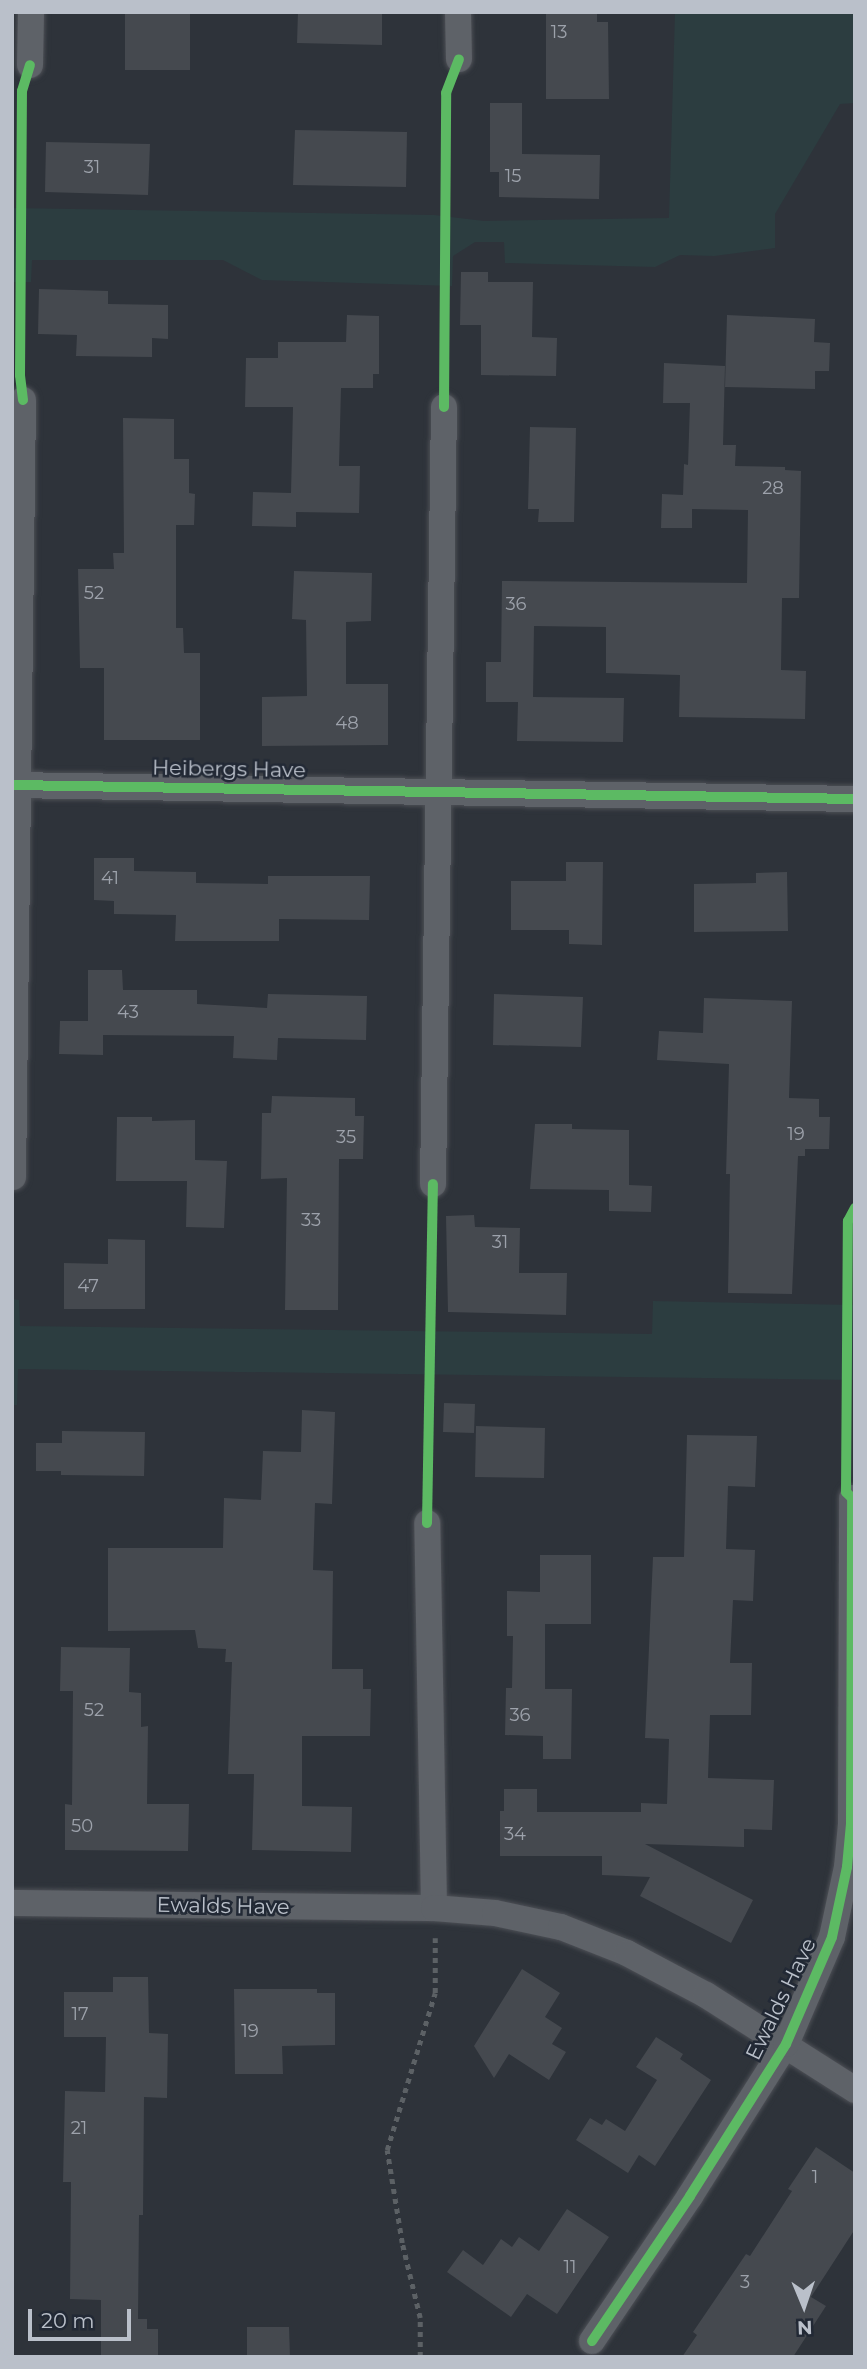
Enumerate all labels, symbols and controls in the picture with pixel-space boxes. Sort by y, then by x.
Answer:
house number: 13 [551,21,567,43]
house number: 31 [84,156,100,178]
house number: 15 [505,165,521,187]
house number: 28 [762,477,784,499]
house number: 52 [84,582,104,604]
house number: 36 [505,593,527,615]
house number: 48 [335,712,359,734]
street label: Heibergs Have [152,755,306,783]
house number: 41 [101,867,119,889]
house number: 43 [117,1001,139,1023]
house number: 19 [787,1123,805,1145]
house number: 35 [336,1126,356,1148]
house number: 33 [301,1209,321,1231]
house number: 31 [492,1231,508,1253]
house number: 47 [77,1275,99,1297]
house number: 52 [84,1699,104,1721]
house number: 36 [509,1704,531,1726]
house number: 50 [71,1815,93,1837]
house number: 34 [504,1823,526,1845]
street label: Ewalds Have [156,1892,290,1920]
street label: Ewalds Have [741,1934,821,2064]
house number: 17 [71,2003,89,2025]
house number: 19 [241,2020,259,2042]
house number: 21 [71,2117,87,2139]
house number: 1 [812,2166,818,2188]
house number: 11 [564,2256,576,2278]
house number: 3 [740,2271,750,2293]
north arrow [769,2271,839,2341]
scale bar [32,2296,135,2340]
text: 20 m [41,2308,95,2333]
text: N [797,2316,813,2339]

